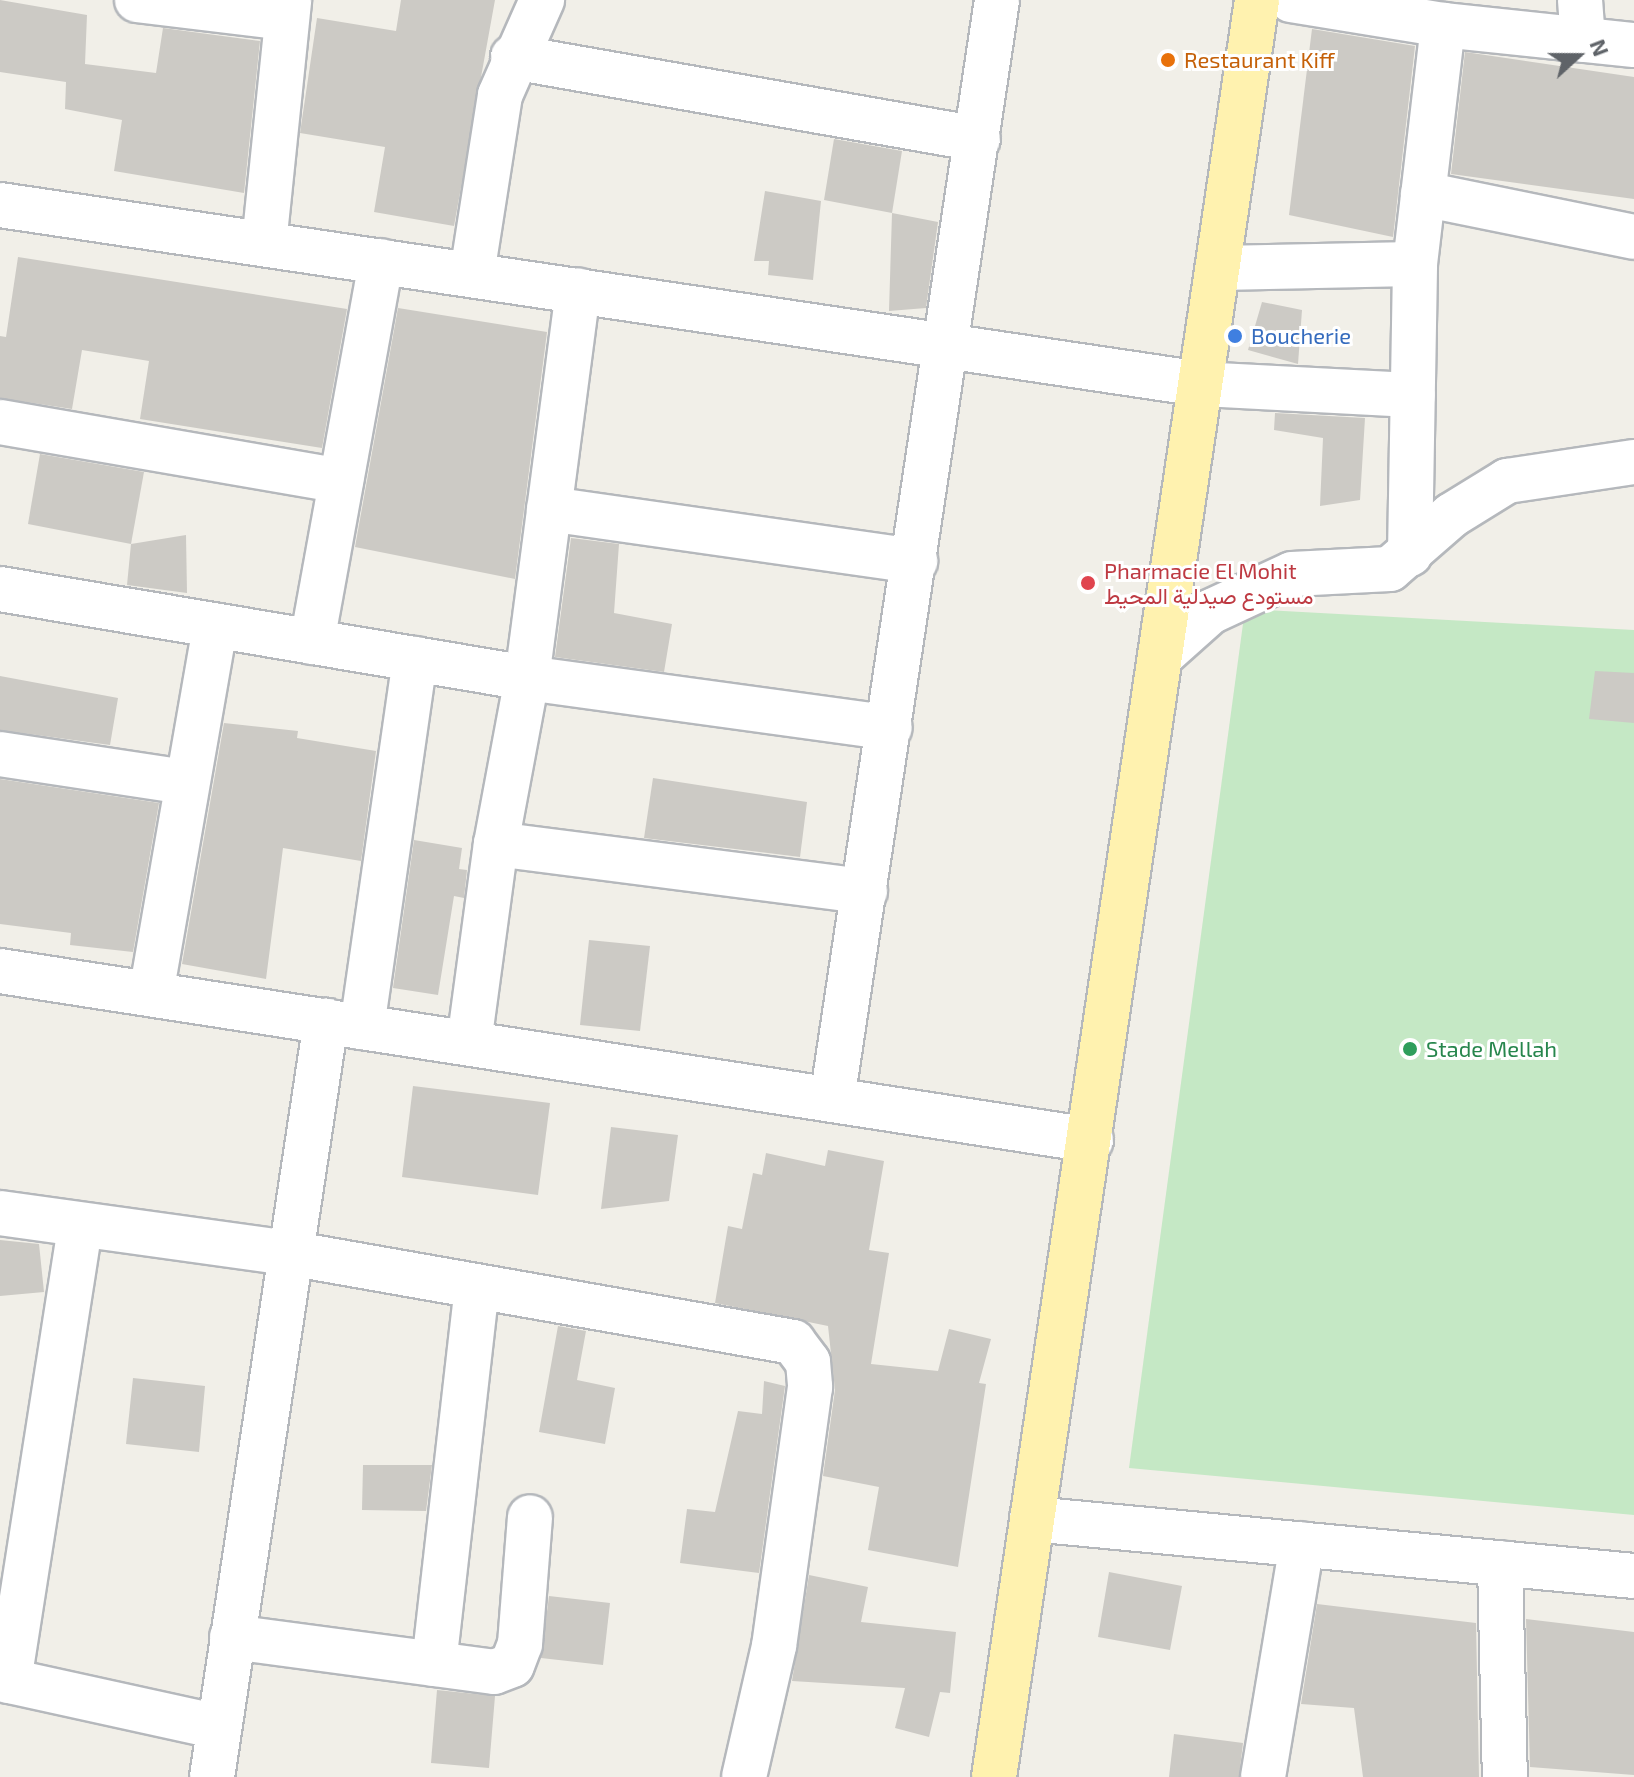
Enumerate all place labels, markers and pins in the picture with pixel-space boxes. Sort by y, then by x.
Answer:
place label: Restaurant Kiff [1184,47,1335,73]
marker: Restaurant Kiff [1159,51,1177,69]
place label: Boucherie [1251,323,1351,349]
marker: Boucherie [1226,327,1244,345]
place label: Pharmacie El Mohit مستودع صيدلية المحيط [1104,557,1314,608]
marker: Pharmacie El Mohit مستودع صيدلية المحيط [1079,574,1097,592]
place label: Stade Mellah [1426,1036,1557,1062]
marker: Stade Mellah [1401,1040,1419,1058]

